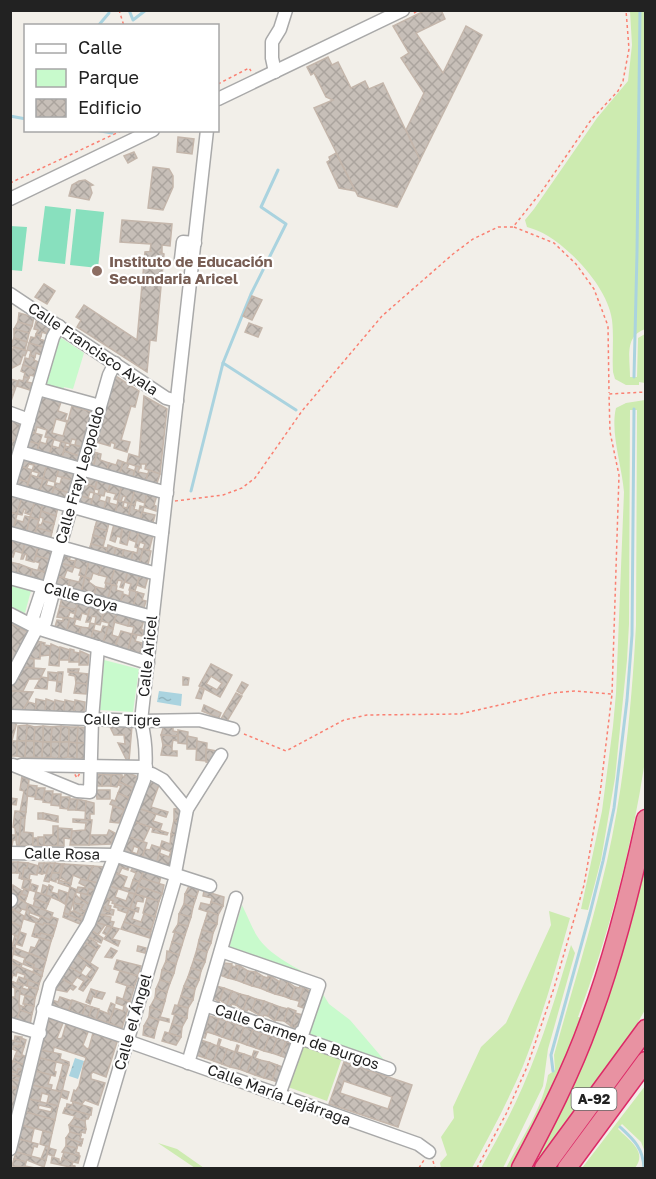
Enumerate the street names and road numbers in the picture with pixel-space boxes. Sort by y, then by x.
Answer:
street label: Calle Francisco Ayala [25,298,162,398]
street label: Calle Fray Leopoldo [51,404,107,546]
street label: Calle Goya [42,577,120,615]
street label: Calle Aricel [134,614,160,698]
street label: Calle Tigre [83,709,161,729]
street label: Calle Rosa [24,843,100,863]
street label: Calle el Ángel [110,971,155,1072]
street label: Calle Carmen de Burgos [213,999,382,1073]
street label: Calle María Lejárraga [205,1060,354,1128]
road number: A-92 [572,1088,616,1110]

